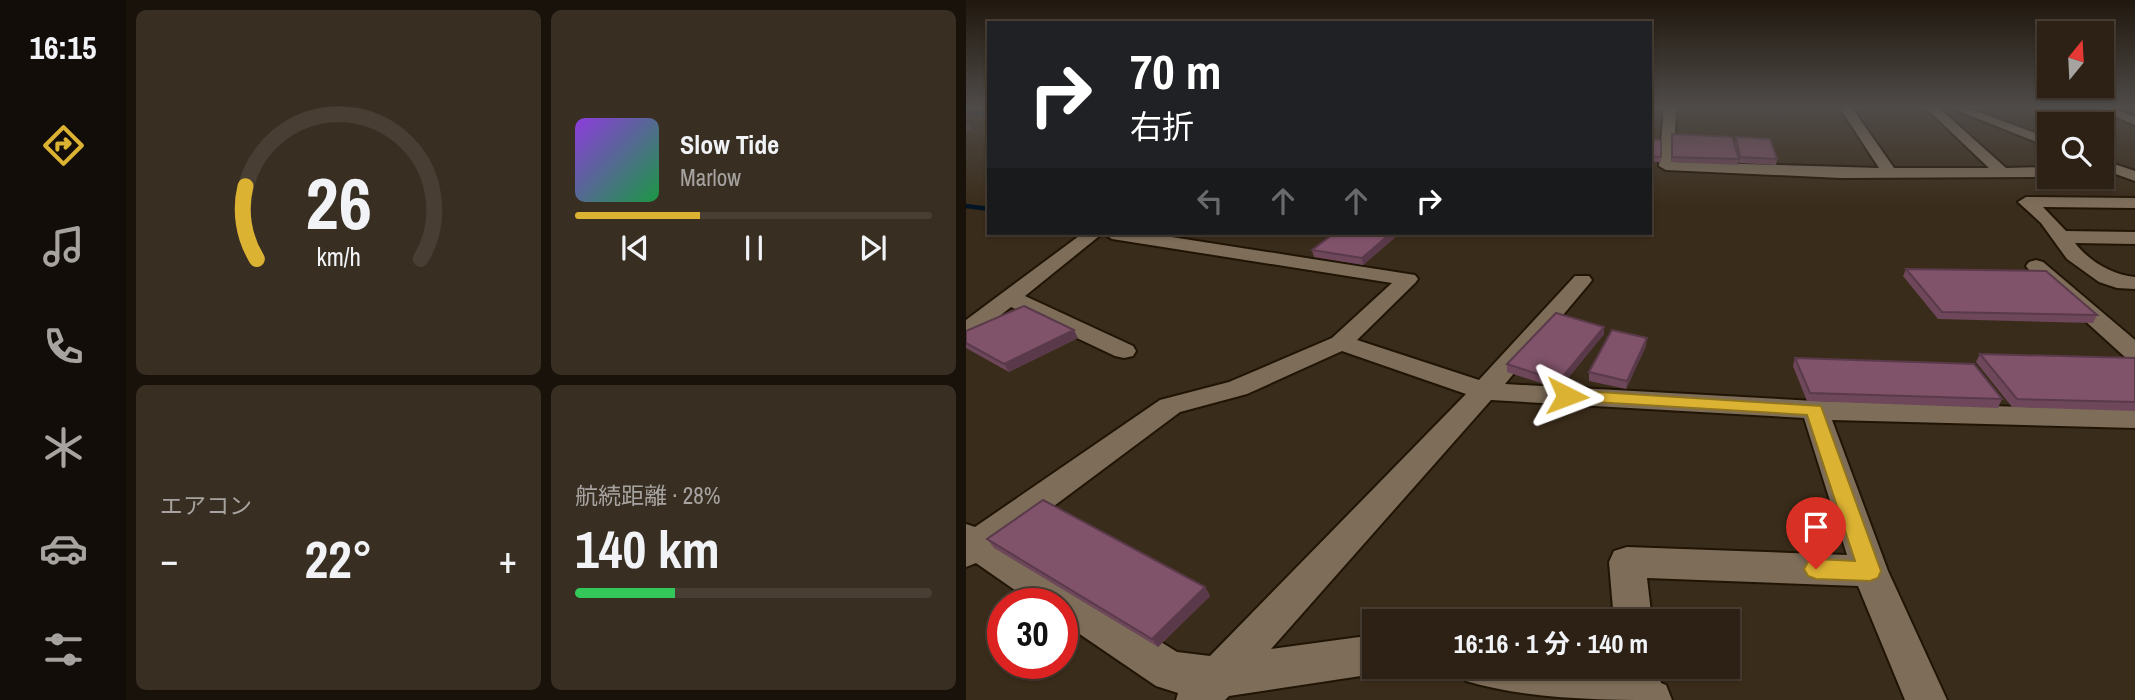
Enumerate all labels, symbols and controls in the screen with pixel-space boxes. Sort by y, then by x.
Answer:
north arrow [2037,21,2114,98]
map controls [2037,21,2114,189]
text: 16:15 [29,26,97,69]
text: 70 m [1130,38,1222,104]
icon: right [1015,49,1106,140]
text: 右折 [1130,105,1194,148]
button: search [2037,112,2114,189]
icon: directions [39,121,88,170]
text: Slow Tide [680,127,779,162]
text: 26 [305,154,372,252]
text: Marlow [680,162,741,193]
icon: left [1191,182,1229,220]
icon: ahead [1264,182,1302,220]
icon: ahead [1337,182,1375,220]
icon: right [1410,182,1448,220]
icon: music [39,222,88,271]
icon: previous [616,229,654,267]
icon: pause [735,229,773,267]
icon: next [854,229,892,267]
text: km/h [316,240,361,274]
icon: phone [39,322,88,371]
position arrow [1530,359,1604,433]
icon: climate [39,423,88,472]
text: 航続距離 · 28% [575,480,720,511]
text: エアコン [160,490,252,521]
pin [1786,497,1846,569]
icon: arrive [1797,508,1835,546]
text: 140 km [575,514,720,584]
icon: car [39,524,88,573]
text: 22° [304,524,373,594]
text: − [160,534,178,585]
text: + [499,534,517,585]
speed limit sign: 30 [987,588,1078,679]
icon: filters [39,625,88,674]
text: 16:16 · 1 分 · 140 m [1454,626,1648,661]

